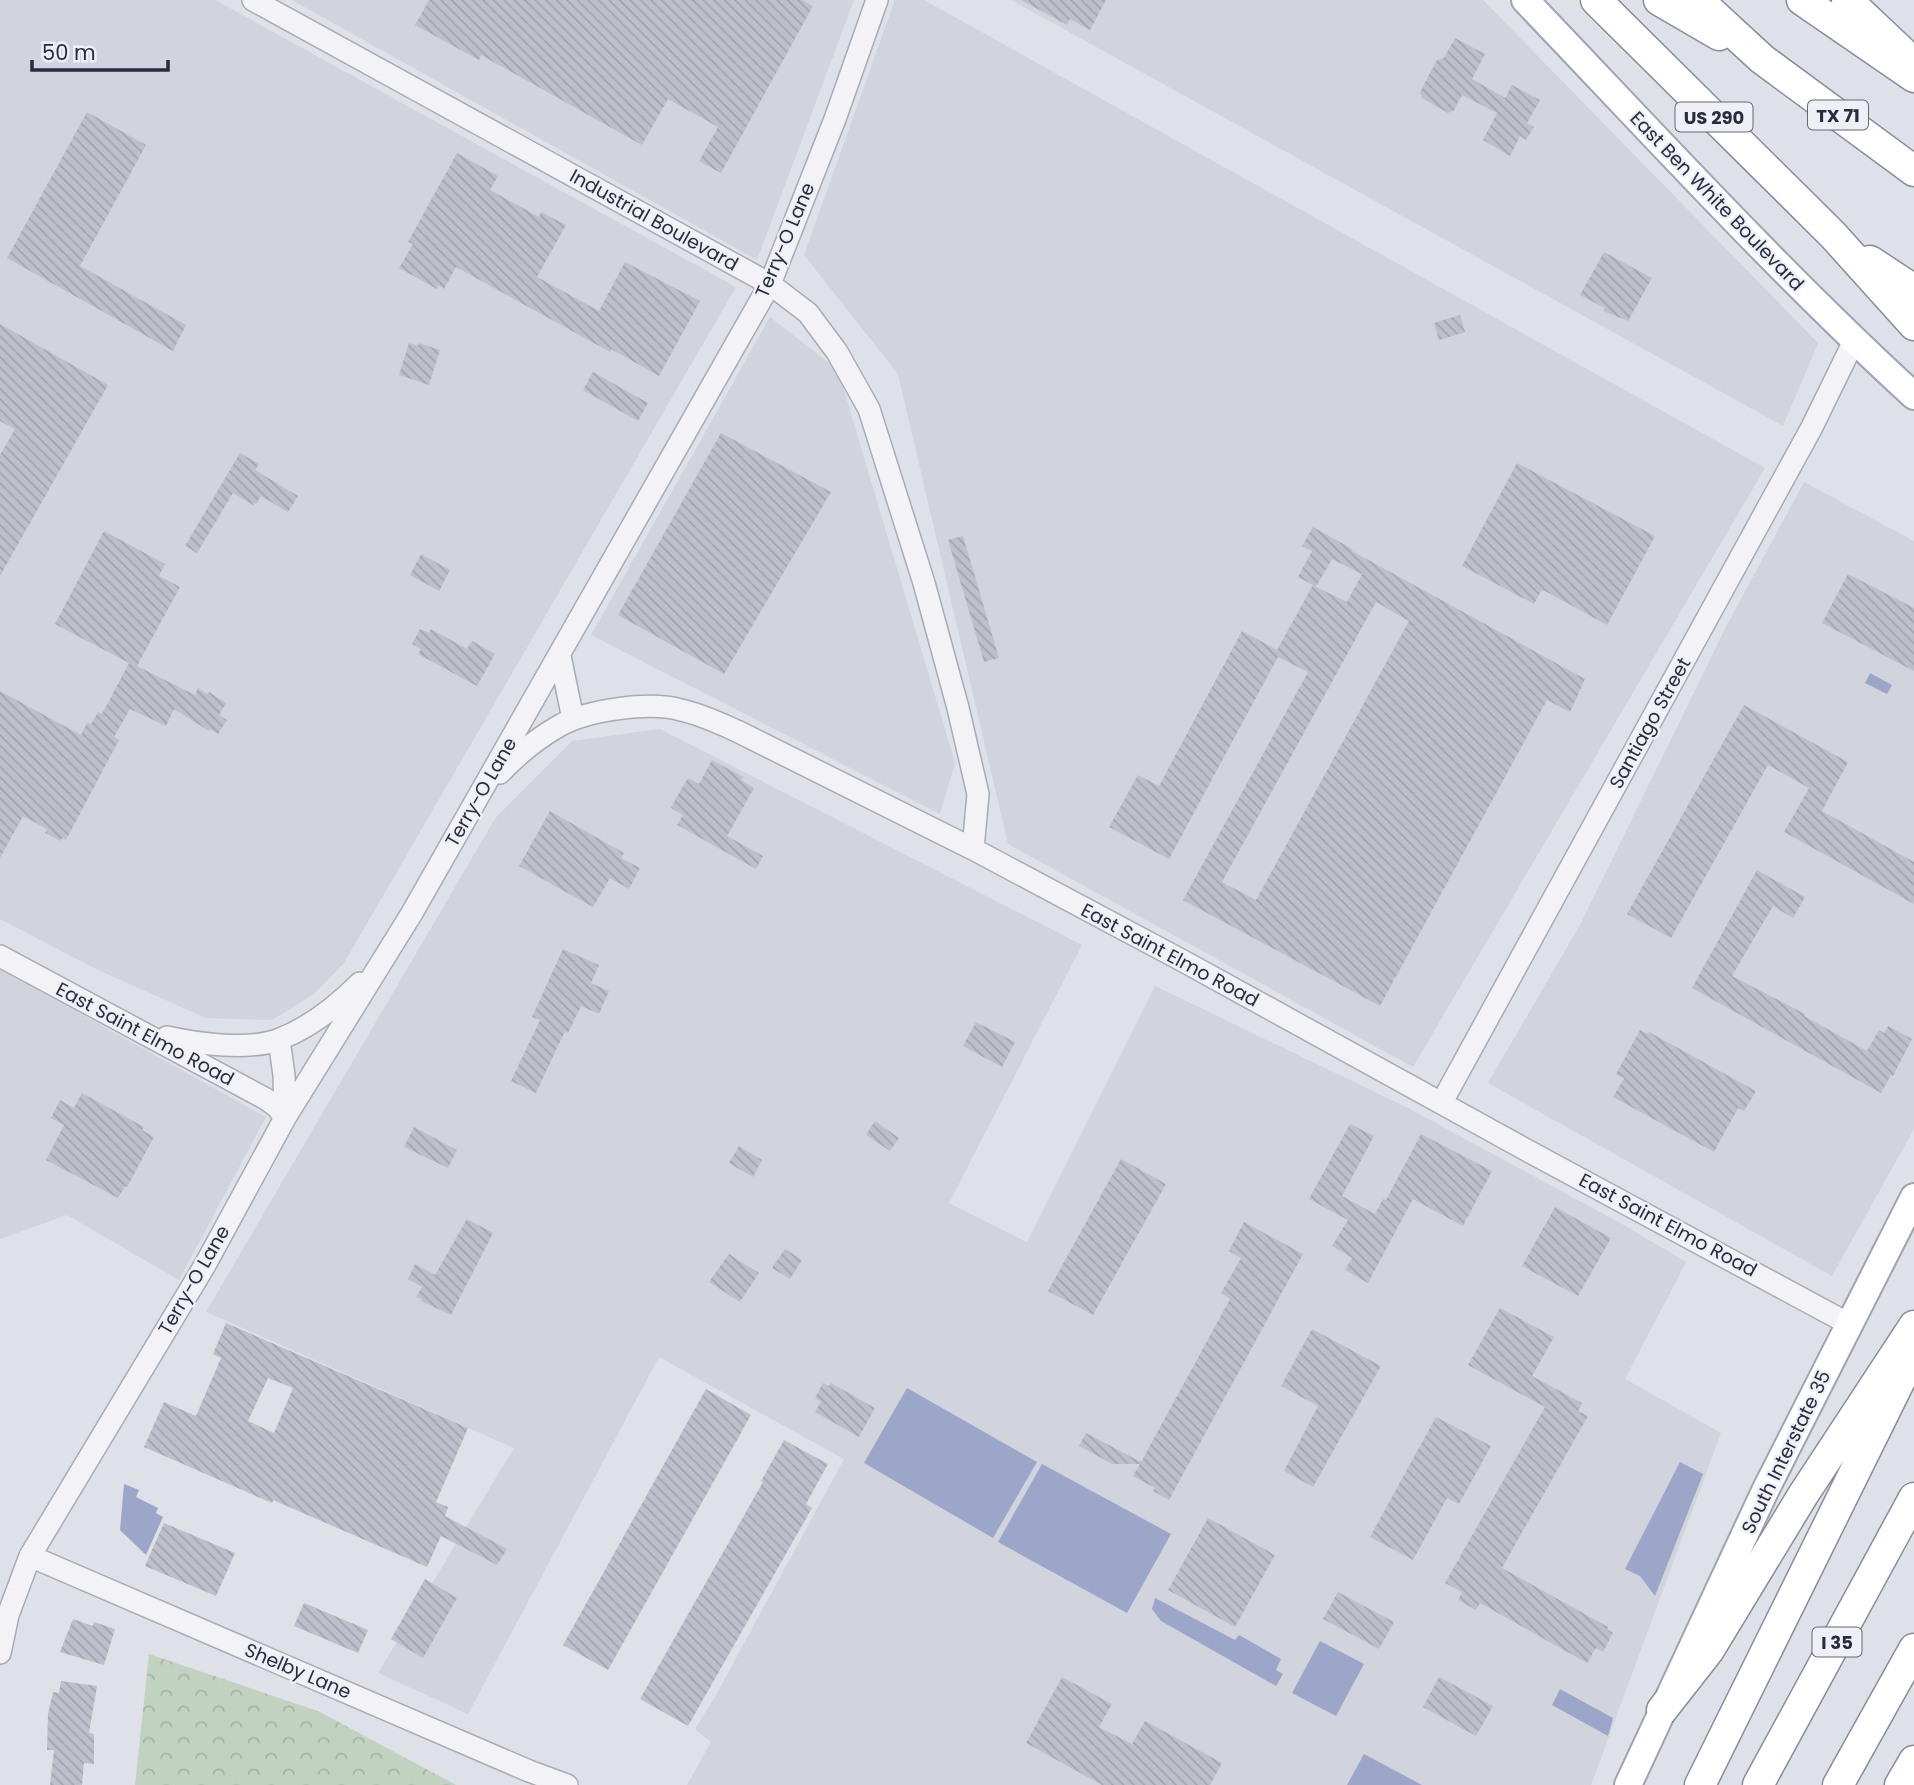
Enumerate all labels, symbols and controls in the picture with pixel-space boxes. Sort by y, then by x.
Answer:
scale bar [32,28,168,72]
text: 50 m [42,38,96,67]
road number: TX 71 [1808,100,1868,130]
road number: US 290 [1676,103,1752,132]
street label: East Ben White Boulevard [1624,105,1810,297]
street label: Industrial Boulevard [565,162,743,278]
street label: Terry-O Lane [749,178,821,302]
street label: Santiago Street [1603,652,1697,794]
street label: Terry-O Lane [439,732,523,852]
street label: East Saint Elmo Road [1076,897,1264,1013]
street label: East Saint Elmo Road [51,976,239,1092]
street label: East Saint Elmo Road [1574,1167,1762,1283]
street label: Terry-O Lane [152,1220,236,1340]
street label: South Interstate 35 [1735,1366,1837,1538]
road number: I 35 [1812,1628,1862,1657]
street label: Shelby Lane [241,1636,355,1706]

